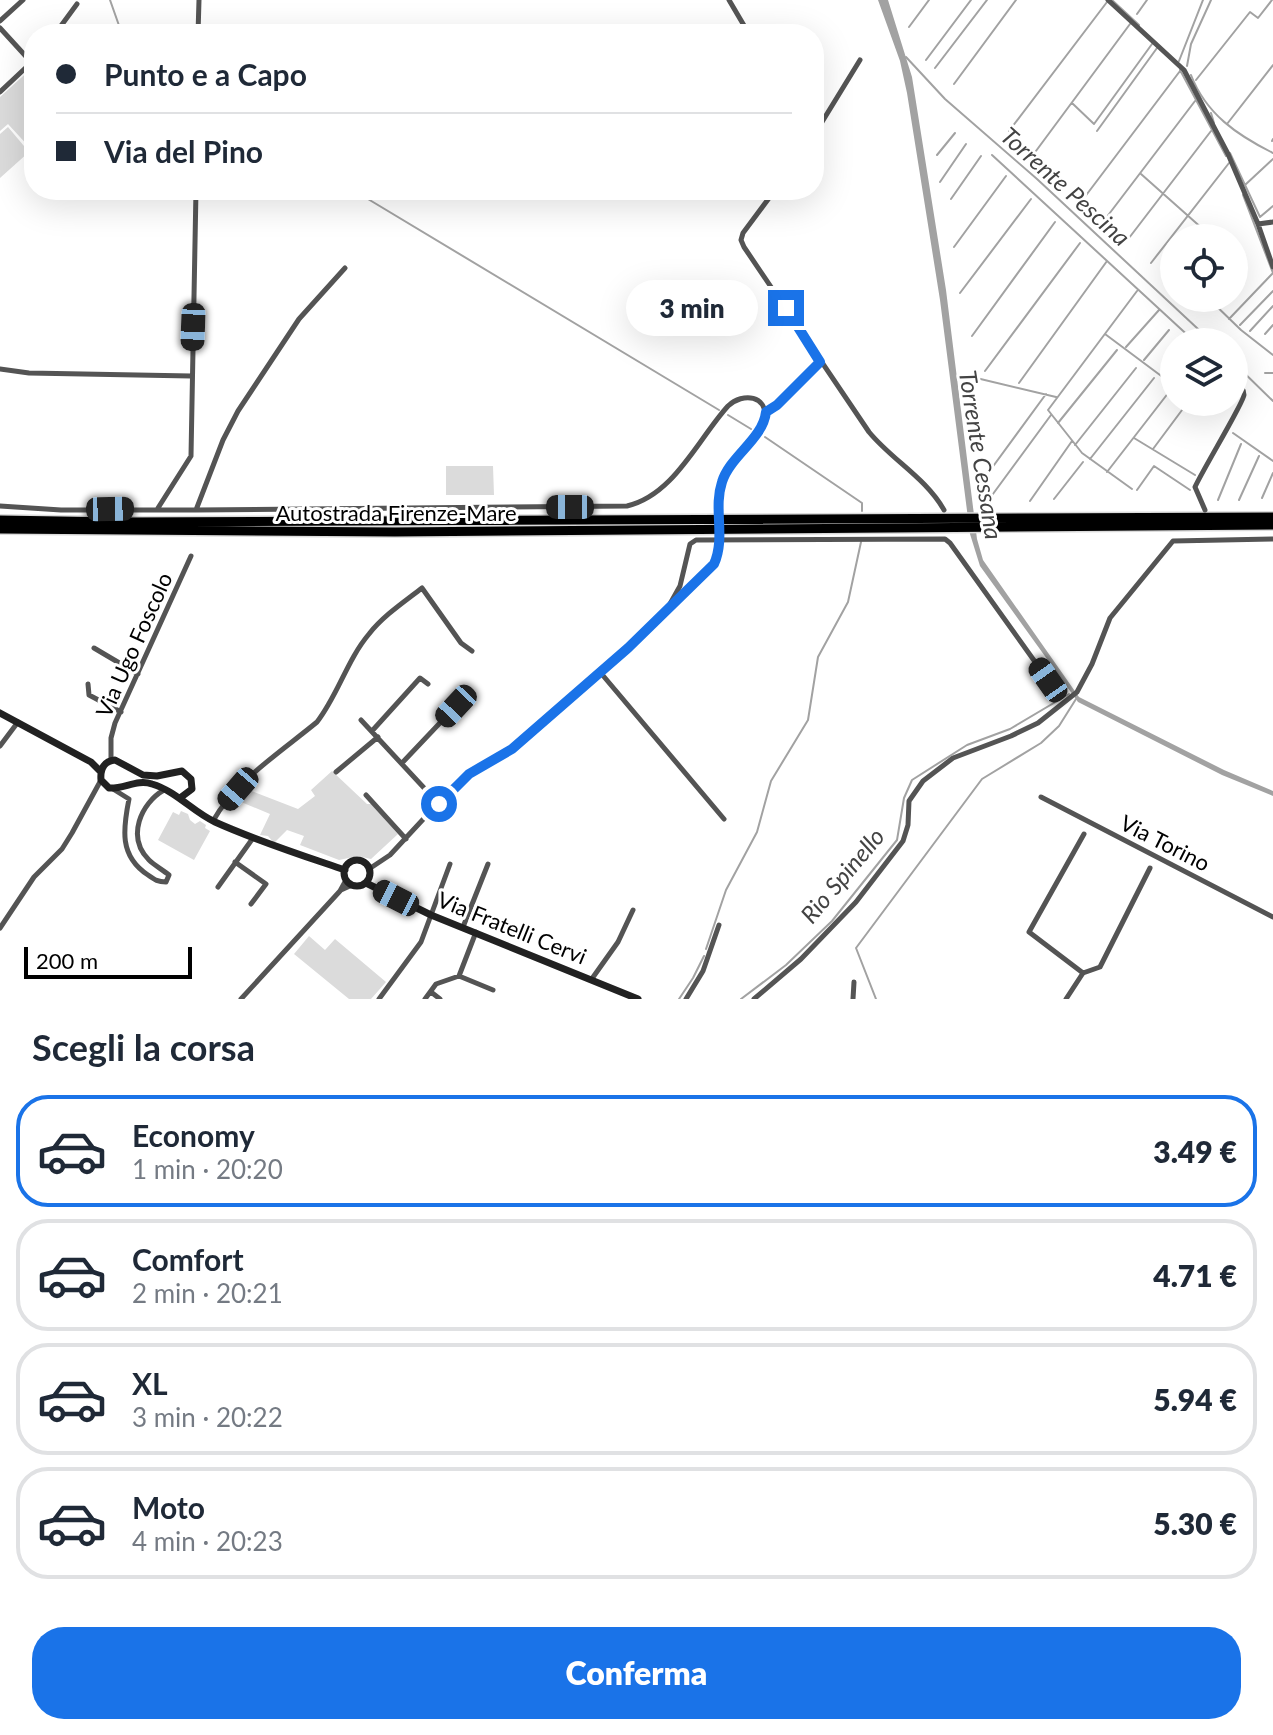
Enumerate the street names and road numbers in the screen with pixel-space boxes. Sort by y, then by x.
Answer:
street label: Autostrada Firenze-Mare [275,499,517,526]
street label: Via Ugo Foscolo [90,568,178,721]
street label: Via Torino [1116,809,1215,877]
street label: Via Fratelli Cervi [434,885,591,970]

